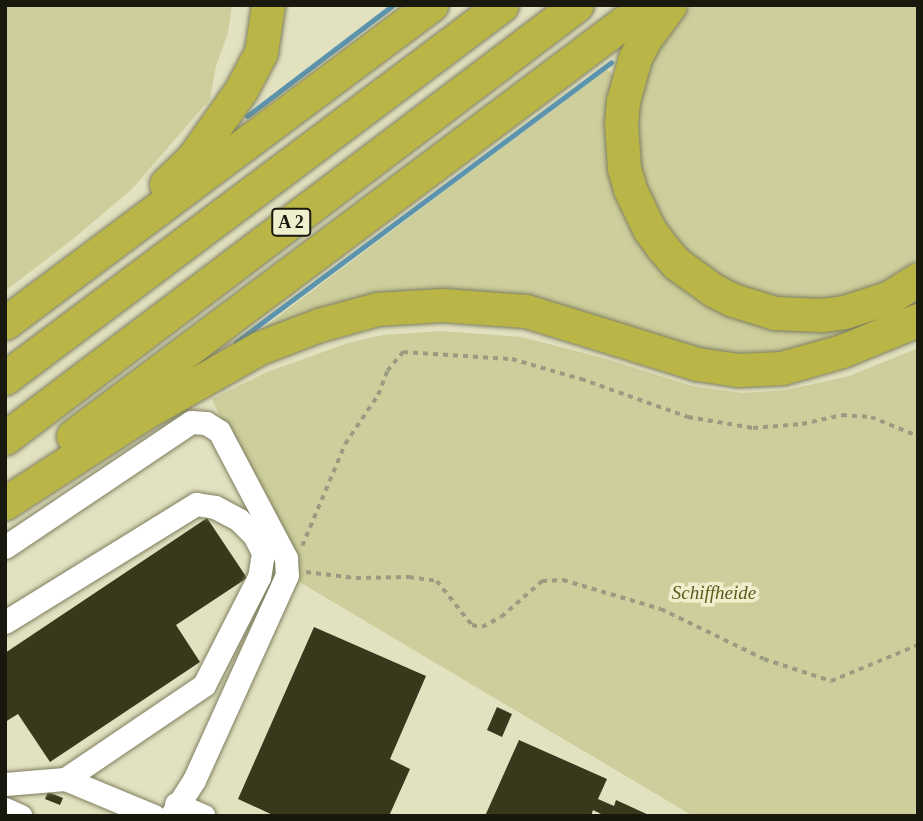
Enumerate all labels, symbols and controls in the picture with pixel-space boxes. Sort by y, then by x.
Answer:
road number: A 2 [270,208,312,236]
park label: Schiffheide [672,582,756,604]

